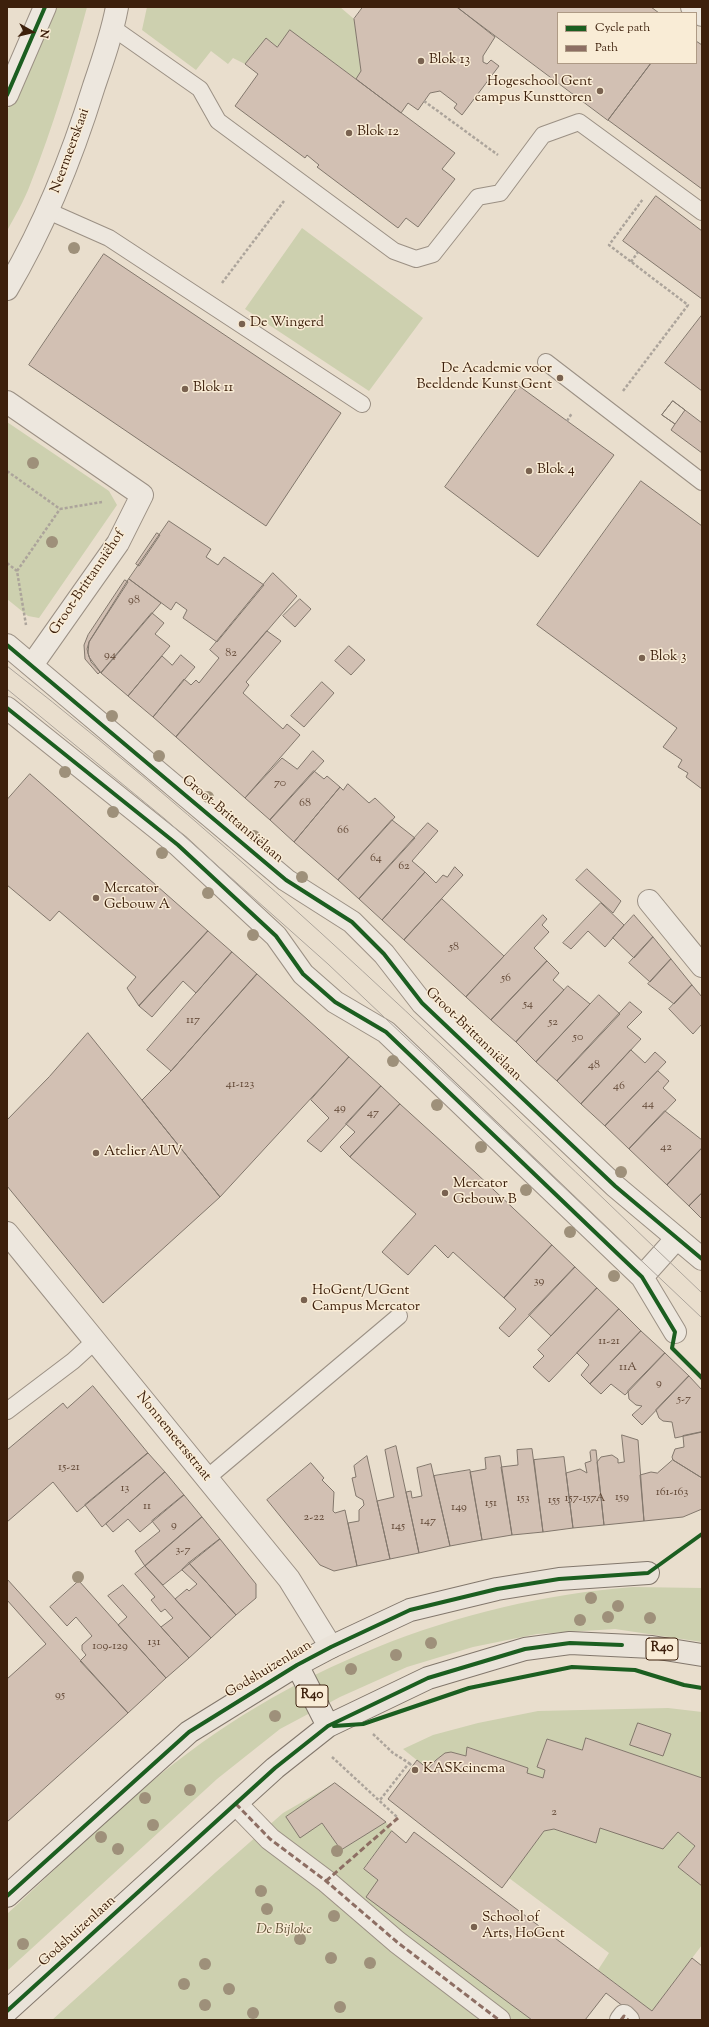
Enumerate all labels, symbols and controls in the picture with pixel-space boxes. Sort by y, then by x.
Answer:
north arrow [12,12,52,52]
legend [557,12,697,64]
text: Cycle path [595,19,650,37]
text: N [35,28,52,39]
text: Path [595,39,618,57]
place label: Blok 13 [429,53,470,69]
marker: Blok 13 [416,56,426,66]
place label: Hogeschool Gent campus Kunsttoren [475,75,592,108]
marker: Hogeschool Gent campus Kunsttoren [595,86,605,96]
street label: Neermeerskaai [48,106,94,196]
place label: Blok 12 [357,125,399,141]
marker: Blok 12 [344,128,354,138]
place label: De Wingerd [250,316,324,332]
marker: De Wingerd [237,319,247,329]
place label: De Academie voor Beeldende Kunst Gent [417,362,552,394]
marker: De Academie voor Beeldende Kunst Gent [555,373,565,383]
place label: Blok 11 [193,381,233,397]
marker: Blok 11 [180,384,190,394]
place label: Blok 4 [537,463,575,479]
marker: Blok 4 [524,466,534,476]
street label: Groot-Brittanniëhof [47,527,129,639]
house number: 98 [128,594,140,608]
house number: 82 [225,647,237,661]
house number: 94 [104,649,116,663]
place label: Blok 3 [650,650,686,666]
marker: Blok 3 [637,653,647,663]
street label: Groot-Brittanniëlaan [178,773,286,867]
house number: 70 [274,777,286,791]
house number: 68 [299,797,311,811]
house number: 66 [337,824,349,838]
house number: 64 [370,852,382,866]
house number: 62 [398,860,410,874]
place label: Mercator Gebouw A [104,882,170,914]
marker: Mercator Gebouw A [91,893,101,903]
house number: 58 [449,941,459,955]
house number: 56 [501,972,511,986]
street label: Groot-Brittanniëlaan [421,985,525,1085]
house number: 54 [523,998,533,1012]
house number: 117 [186,1014,200,1028]
house number: 52 [548,1016,558,1030]
house number: 50 [573,1031,583,1045]
house number: 48 [588,1059,600,1073]
house number: 41-123 [226,1078,254,1092]
house number: 46 [613,1080,625,1094]
house number: 44 [642,1098,654,1112]
house number: 49 [334,1102,346,1116]
house number: 47 [367,1107,379,1121]
house number: 42 [660,1141,672,1155]
place label: Atelier AUV [104,1145,182,1161]
marker: Atelier AUV [91,1148,101,1158]
place label: Mercator Gebouw B [453,1177,516,1210]
marker: Mercator Gebouw B [440,1188,450,1198]
house number: 39 [534,1275,544,1289]
place label: HoGent/UGent Campus Mercator [312,1284,420,1316]
marker: HoGent/UGent Campus Mercator [299,1295,309,1305]
house number: 11-21 [598,1335,620,1349]
house number: 11A [619,1361,637,1375]
house number: 9 [656,1377,662,1391]
street label: Nonnemeersstraat [132,1389,214,1485]
house number: 5-7 [677,1393,691,1407]
house number: 15-21 [58,1461,80,1475]
house number: 13 [121,1482,129,1496]
house number: 161-163 [656,1486,688,1500]
house number: 159 [615,1491,629,1505]
house number: 153 [516,1492,530,1506]
house number: 157-157A [564,1492,606,1506]
house number: 155 [548,1494,560,1508]
house number: 151 [485,1497,497,1511]
house number: 11 [143,1500,151,1514]
house number: 149 [451,1501,467,1515]
house number: 2-22 [304,1511,324,1525]
house number: 147 [420,1515,436,1529]
house number: 9 [171,1519,177,1533]
house number: 145 [391,1520,405,1534]
house number: 3-7 [176,1544,190,1558]
house number: 131 [147,1636,161,1650]
street label: Godshuizenlaan [223,1638,315,1702]
road number: R40 [646,1638,678,1660]
house number: 109-129 [92,1640,128,1654]
road number: R40 [296,1685,328,1707]
house number: 95 [55,1689,65,1703]
place label: KASKcinema [423,1762,505,1778]
marker: KASKcinema [410,1765,420,1775]
house number: 2 [551,1806,557,1820]
street label: Godshuizenlaan [36,1893,120,1971]
place label: School of Arts, HoGent [482,1911,565,1944]
marker: School of Arts, HoGent [469,1922,479,1932]
park label: De Bijloke [256,1923,312,1939]

